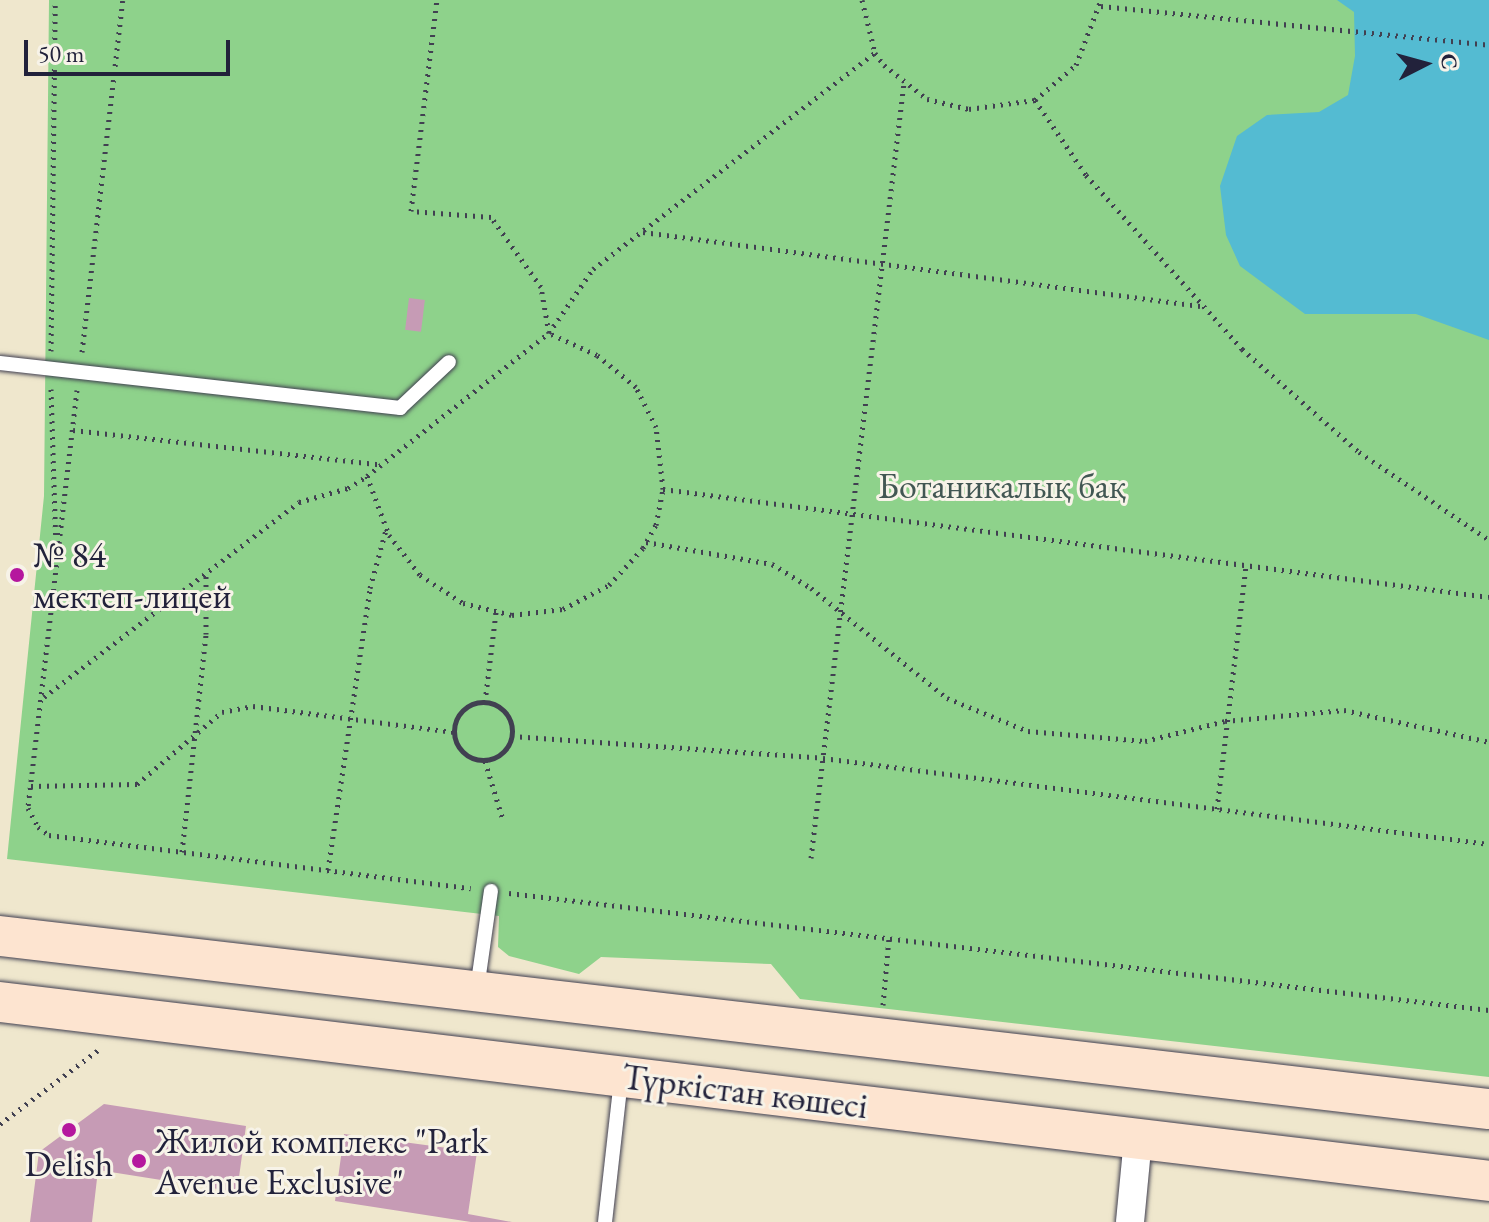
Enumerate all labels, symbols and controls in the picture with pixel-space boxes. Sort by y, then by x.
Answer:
scale bar [28,24,234,74]
north arrow [1385,24,1465,104]
text: 50 m [38,38,85,69]
text: С [1434,52,1465,71]
park label: Ботаникалық бақ [878,464,1126,508]
place label: № 84 мектеп-лицей [33,532,231,617]
marker: № 84 мектеп-лицей [8,566,26,584]
street label: Түркістан көшесі [620,1055,870,1127]
place label: Жилой комплекс "Park Avenue Exclusive" [155,1118,488,1203]
marker: Delish [60,1121,78,1139]
place label: Delish [25,1142,113,1186]
marker: Жилой комплекс "Park Avenue Exclusive" [130,1152,148,1170]

